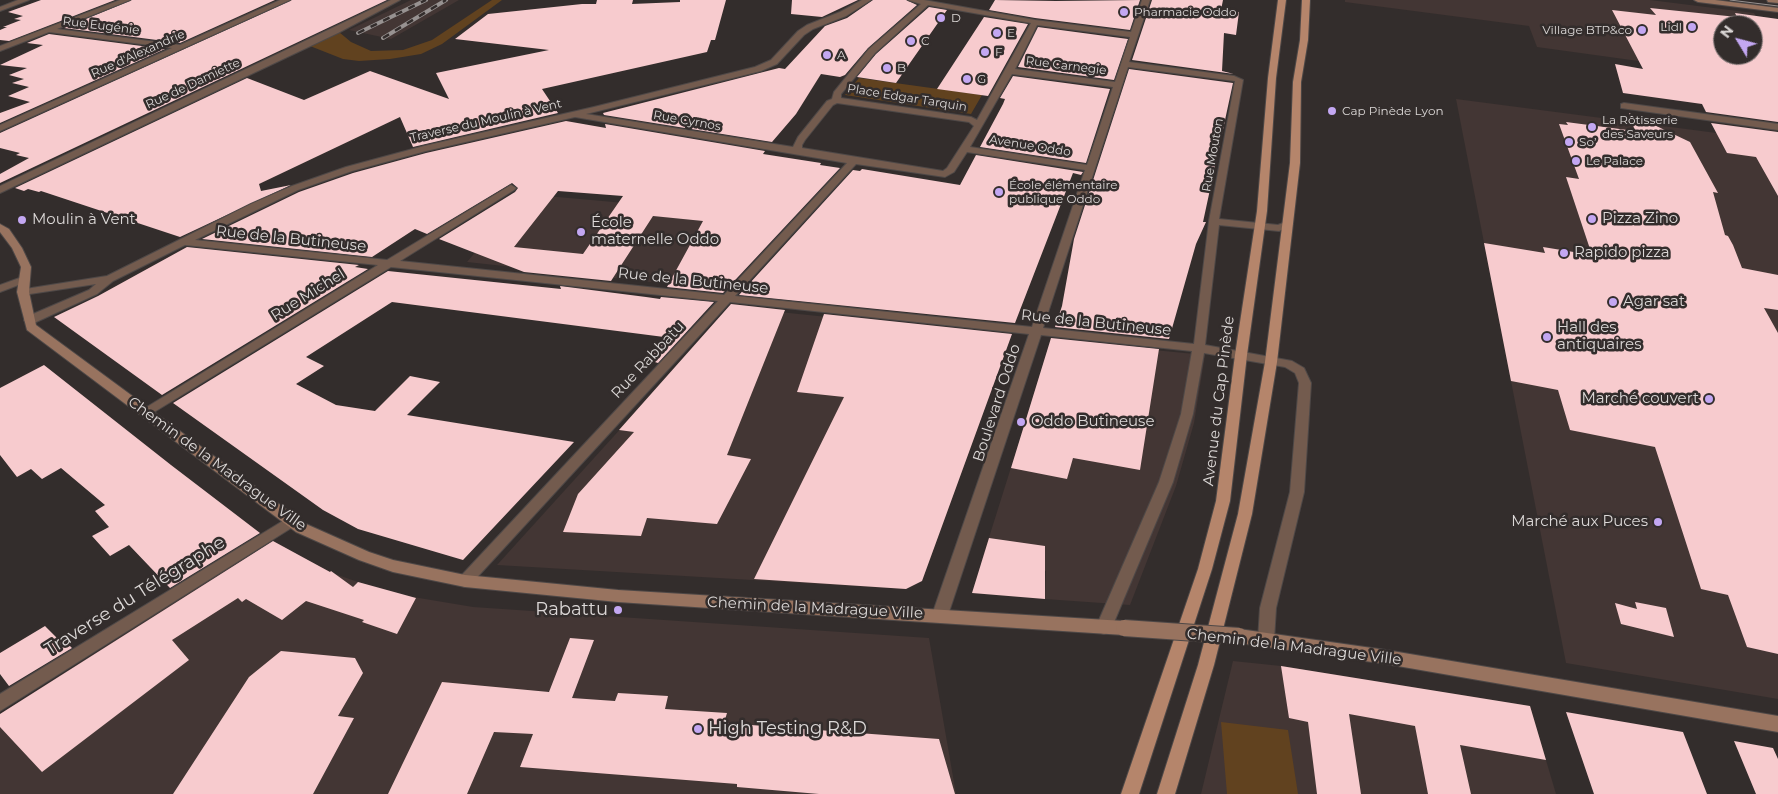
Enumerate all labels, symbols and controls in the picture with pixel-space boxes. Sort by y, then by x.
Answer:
place label: Pharmacie Oddo [1134,5,1236,19]
marker: Pharmacie Oddo [1118,6,1130,18]
place label: D [951,11,961,25]
marker: D [935,12,947,24]
street label: Rue Eugénie [62,14,140,38]
north arrow [1713,15,1763,65]
place label: Lidl [1660,20,1682,34]
marker: Lidl [1686,21,1698,33]
text: N [1716,22,1737,42]
place label: Village BTP&co [1542,23,1632,37]
marker: Village BTP&co [1636,24,1648,36]
place label: E [1007,26,1015,40]
street label: Rue d'Alexandrie [89,27,187,81]
marker: E [991,27,1003,39]
place label: C [921,34,930,48]
marker: C [905,35,917,47]
place label: F [995,45,1003,59]
marker: F [979,46,991,58]
place label: A [837,48,846,62]
marker: A [821,49,833,61]
street label: Rue Carnegie [1025,54,1107,78]
street label: Rue de Damiette [144,56,242,112]
place label: B [897,61,906,75]
marker: B [881,62,893,74]
place label: G [977,72,986,86]
marker: G [961,73,973,85]
street label: Place Edgar Tarquin [846,81,968,115]
street label: Traverse du Moulin à Vent [409,97,563,145]
place label: Cap Pinède Lyon [1342,104,1444,118]
marker: Cap Pinède Lyon [1326,105,1338,117]
street label: Rue Cyrnos [652,108,722,134]
place label: La Rôtisserie des Saveurs [1602,113,1678,141]
street label: Rue Mouton [1199,117,1227,193]
marker: La Rôtisserie des Saveurs [1586,121,1598,133]
street label: Avenue Oddo [988,132,1072,160]
place label: So’ [1579,135,1596,149]
marker: So’ [1563,136,1575,148]
place label: Le Palace [1586,154,1643,168]
marker: Le Palace [1570,155,1582,167]
place label: École élémentaire publique Oddo [1009,178,1117,206]
marker: École élémentaire publique Oddo [993,186,1005,198]
place label: Pizza Zino [1602,210,1678,228]
place label: Moulin à Vent [32,211,136,229]
marker: Pizza Zino [1586,213,1598,225]
marker: Moulin à Vent [16,214,28,226]
place label: École maternelle Oddo [591,214,719,249]
street label: Rue de la Butineuse [215,222,367,256]
marker: École maternelle Oddo [575,226,587,238]
place label: Rapido pizza [1574,244,1670,262]
marker: Rapido pizza [1558,247,1570,259]
street label: Rue de la Butineuse [617,264,769,298]
street label: Rue Michel [268,265,348,325]
place label: Agar sat [1623,293,1685,311]
marker: Agar sat [1607,296,1619,308]
street label: Rue de la Butineuse [1020,306,1172,340]
street label: Avenue du Cap Pinède [1200,315,1238,487]
street label: Rue Rabbatu [608,318,688,402]
place label: Hall des antiquaires [1557,319,1641,354]
marker: Hall des antiquaires [1541,331,1553,343]
street label: Boulevard Oddo [969,342,1025,464]
place label: Marché couvert [1581,390,1699,408]
street label: Chemin de la Madrague Ville [124,393,310,535]
marker: Marché couvert [1703,393,1715,405]
place label: Oddo Butineuse [1031,413,1154,431]
marker: Oddo Butineuse [1015,416,1027,428]
place label: Marché aux Puces [1511,513,1648,531]
marker: Marché aux Puces [1652,516,1664,528]
street label: Traverse du Télégraphe [41,532,229,660]
street label: Chemin de la Madrague Ville [707,593,923,623]
place label: Rabattu [535,599,608,621]
marker: Rabattu [612,604,624,616]
street label: Chemin de la Madrague Ville [1186,625,1402,669]
place label: High Testing R&D [708,718,867,740]
marker: High Testing R&D [692,723,704,735]

